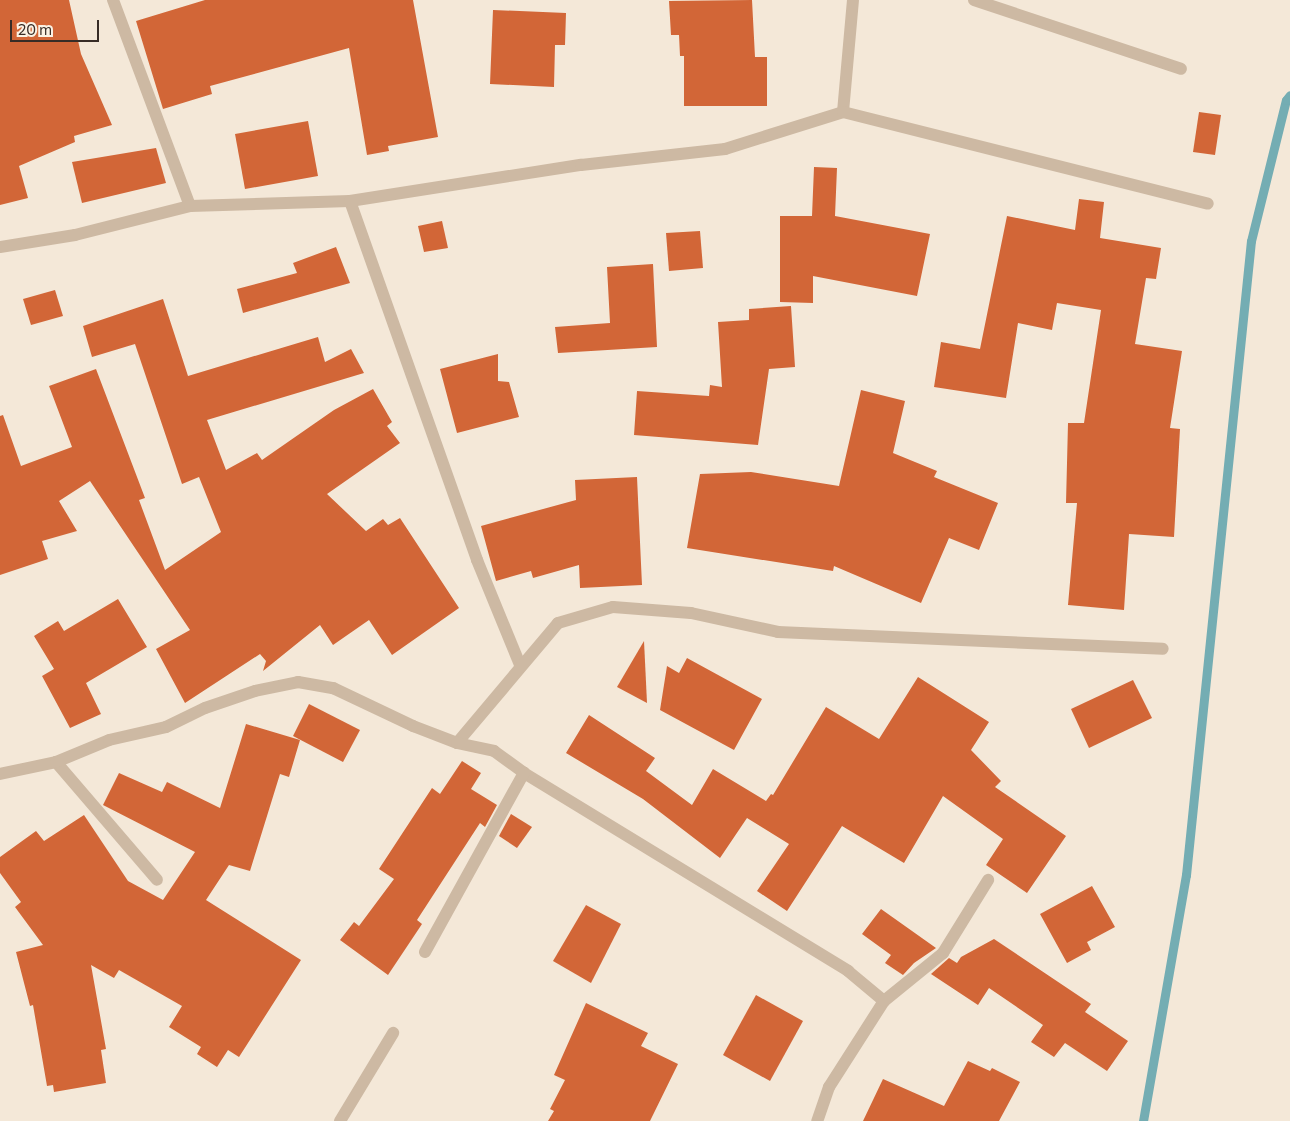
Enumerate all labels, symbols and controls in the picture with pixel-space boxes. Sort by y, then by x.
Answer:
scale bar [12,10,101,42]
text: 20 m [18,20,52,38]

